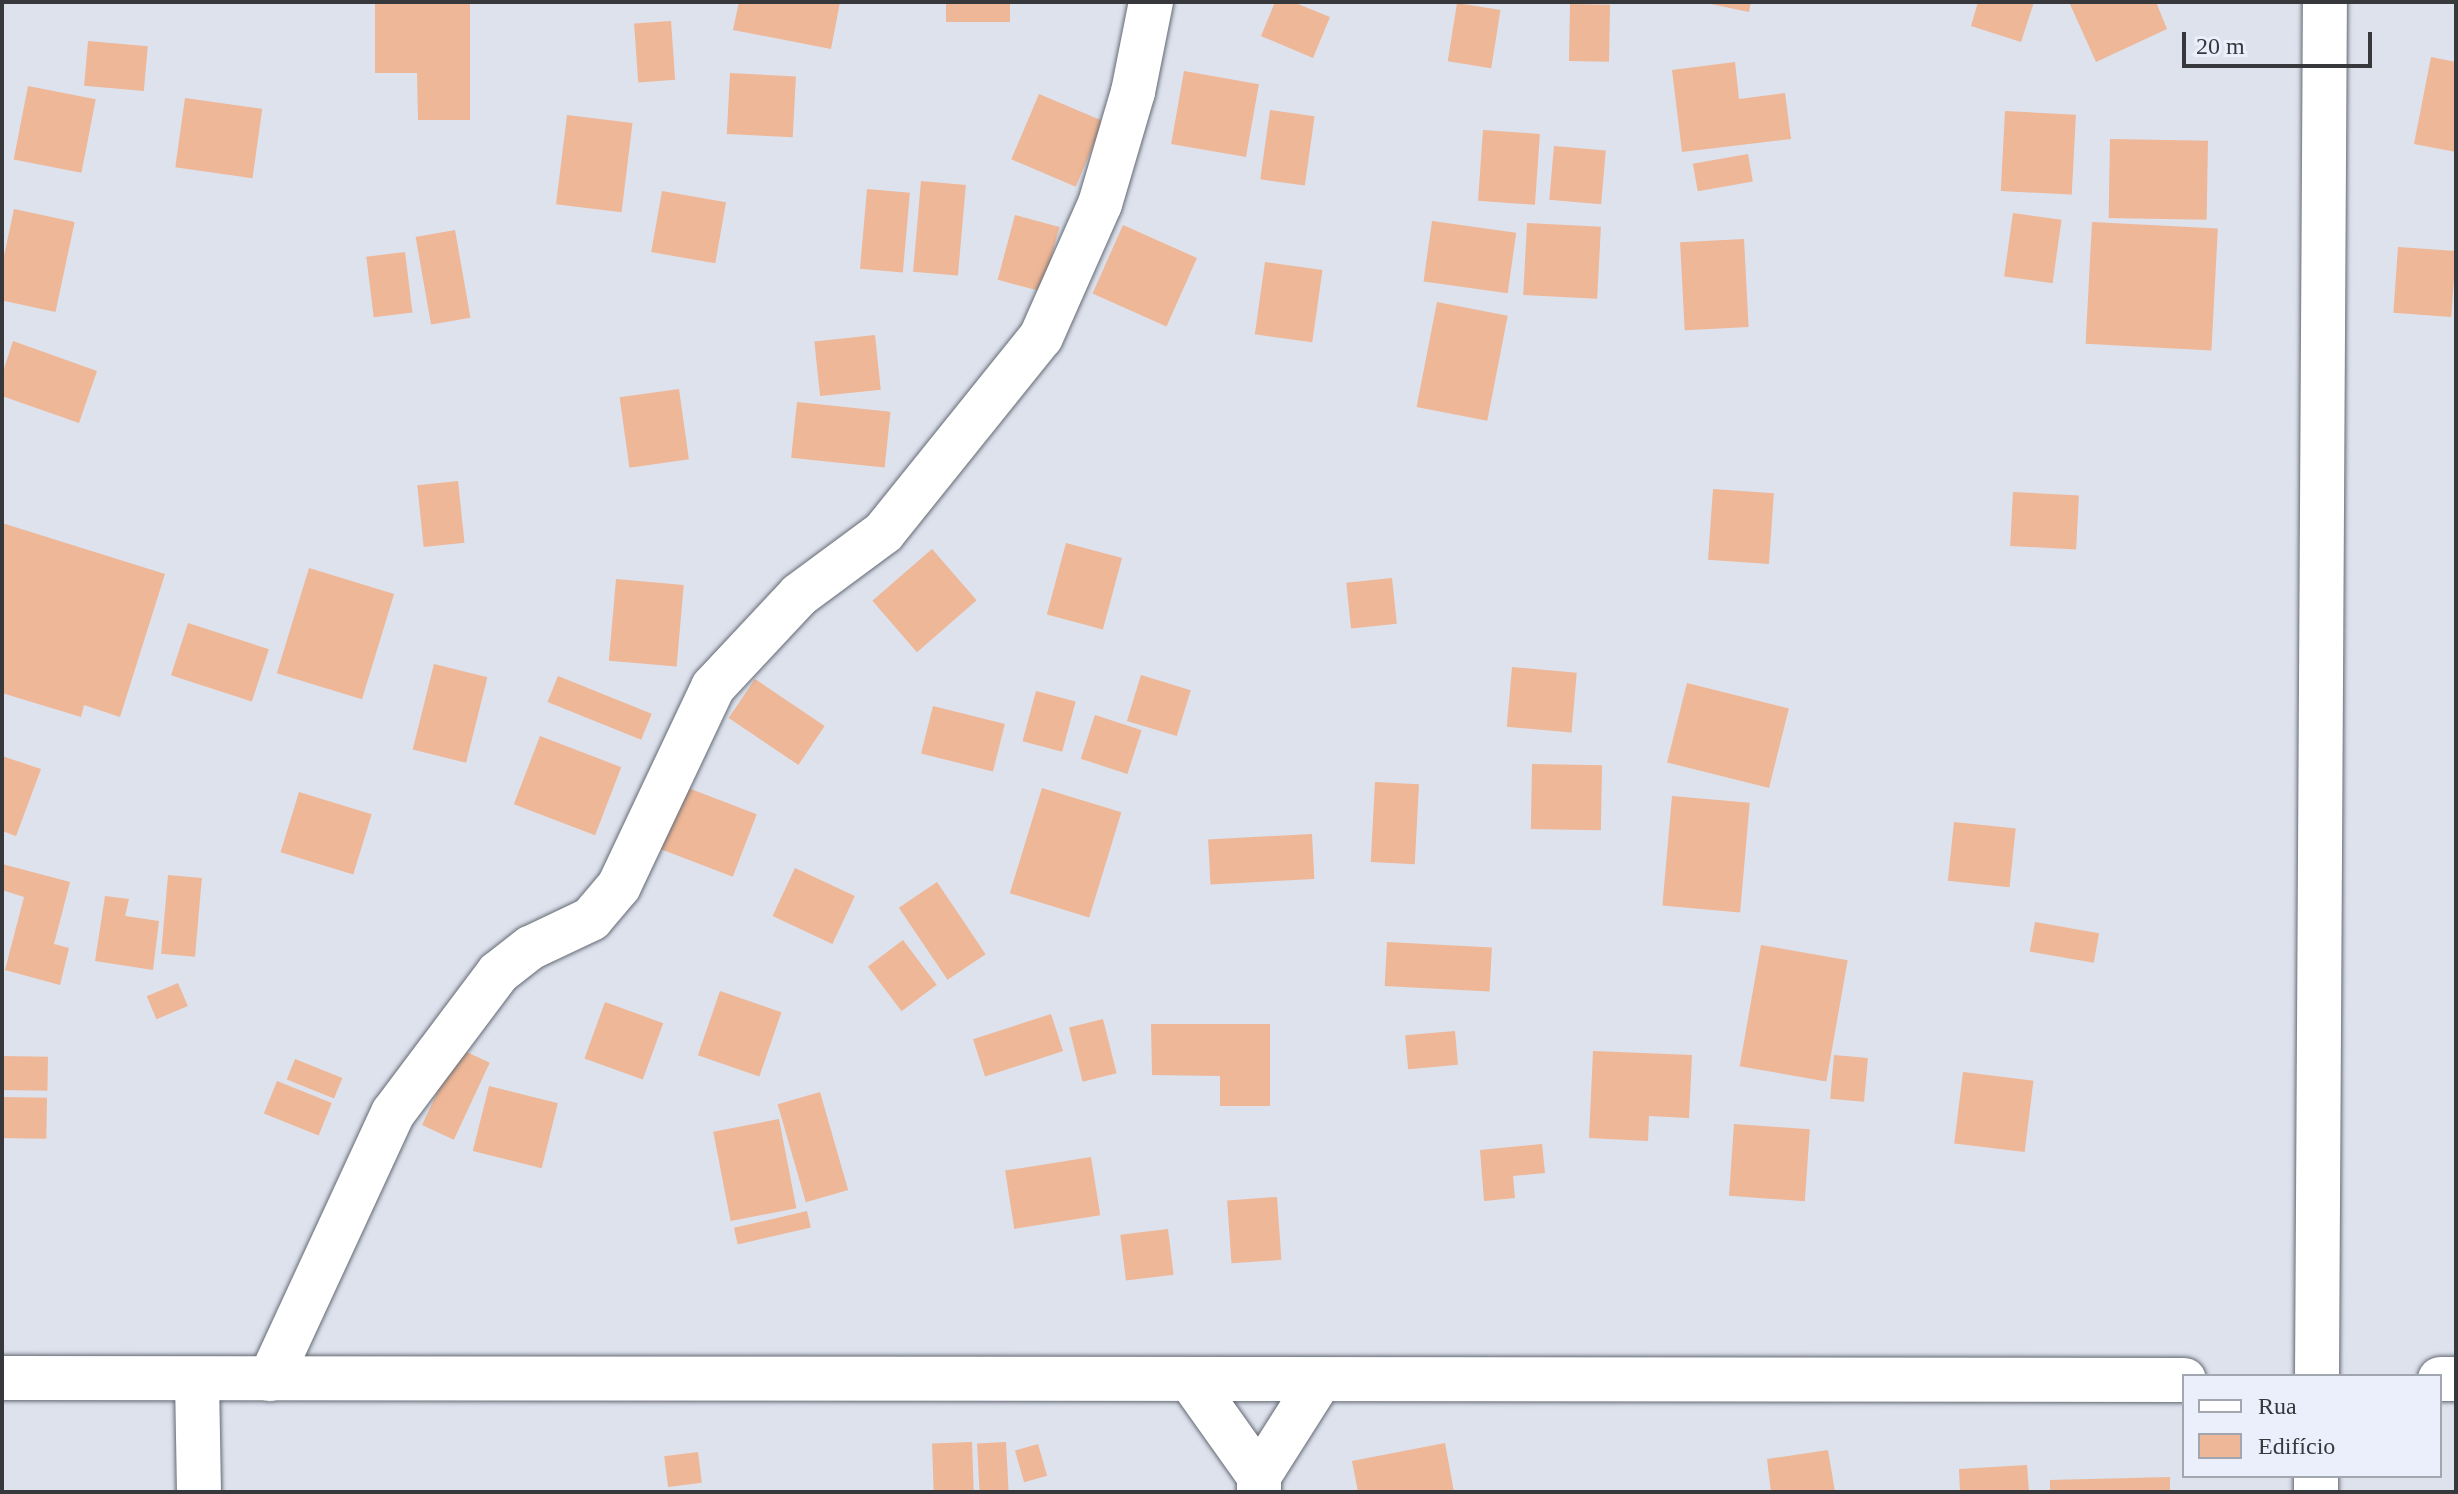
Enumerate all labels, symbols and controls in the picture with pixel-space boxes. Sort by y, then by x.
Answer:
scale bar [2186,16,2376,66]
text: 20 m [2196,33,2245,59]
legend [2182,1374,2442,1478]
text: Rua [2258,1393,2297,1419]
text: Edifício [2258,1433,2335,1459]

